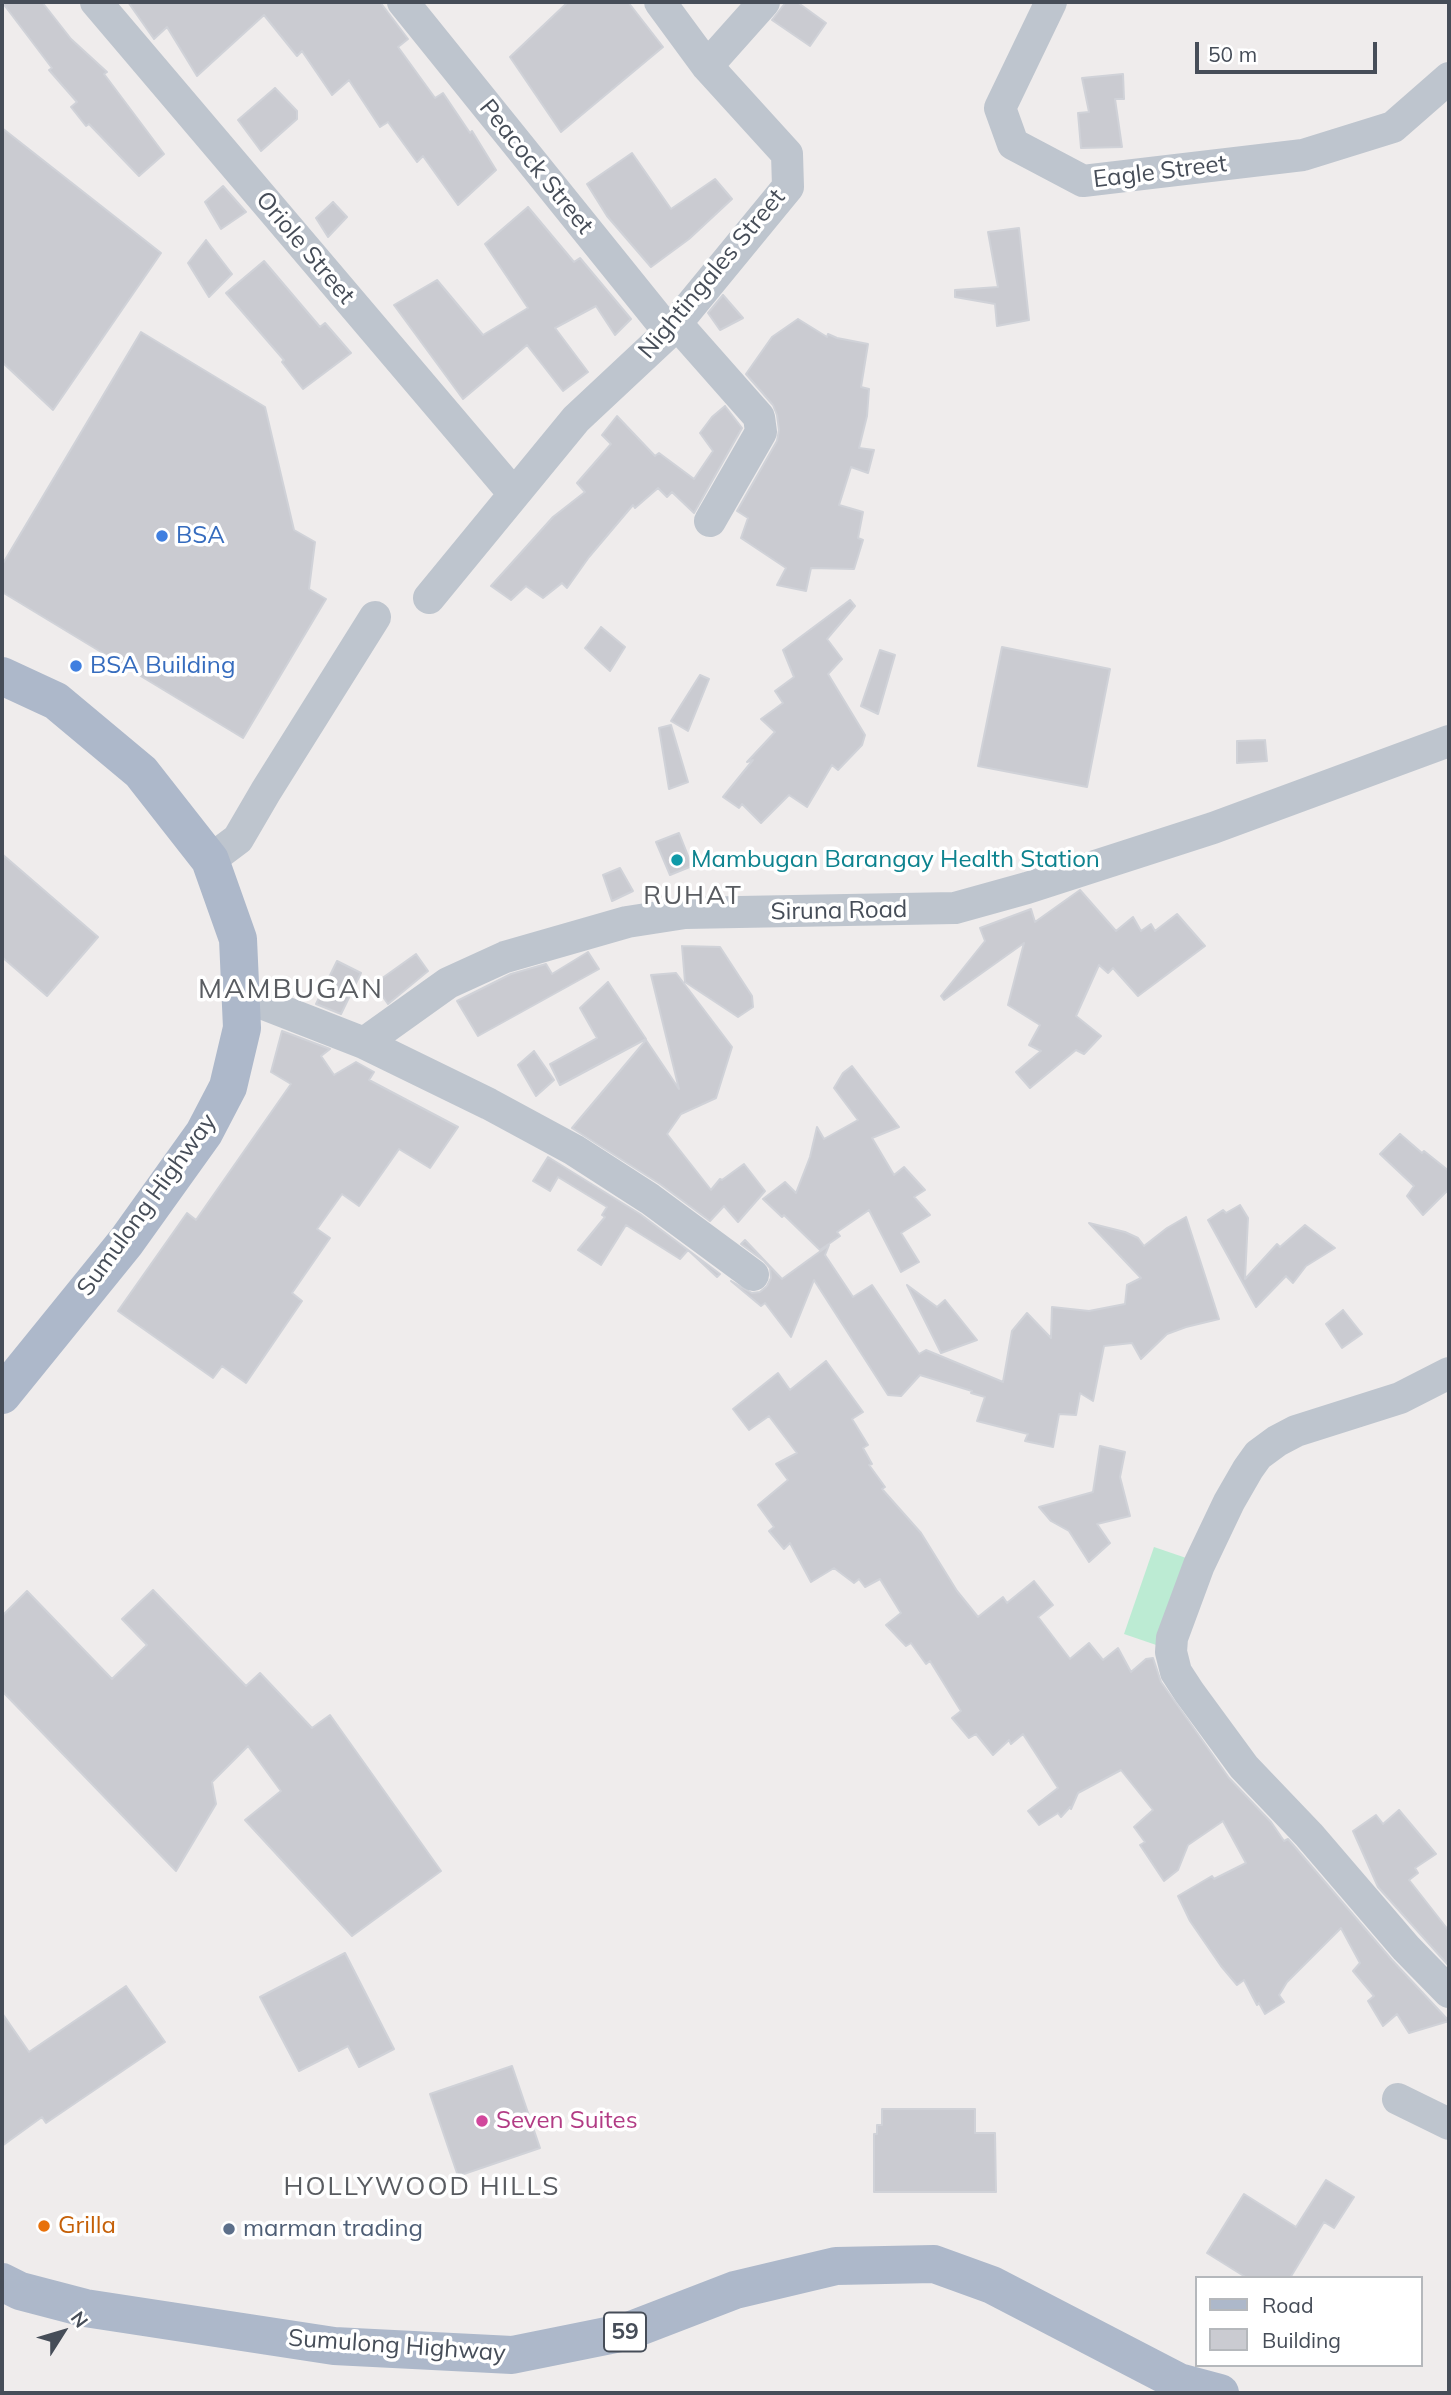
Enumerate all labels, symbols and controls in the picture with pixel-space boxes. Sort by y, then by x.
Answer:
scale bar [1199,28,1381,72]
text: 50 m [1208,41,1257,67]
street label: Peacock Street [473,94,599,240]
street label: Eagle Street [1092,150,1228,194]
street label: Nightingales Street [633,183,791,365]
street label: Oriole Street [250,186,360,310]
place label: BSA [176,522,225,550]
marker: BSA [154,528,170,544]
place label: BSA Building [90,652,235,680]
marker: BSA Building [68,658,84,674]
place label: Mambugan Barangay Health Station [691,846,1100,874]
marker: Mambugan Barangay Health Station [669,852,685,868]
district label: RUHAT [644,880,742,912]
street label: Siruna Road [770,895,908,927]
district label: MAMBUGAN [199,973,383,1007]
street label: Sumulong Highway [71,1108,223,1302]
place label: Seven Suites [496,2107,638,2135]
marker: Seven Suites [474,2113,490,2129]
district label: HOLLYWOOD HILLS [285,2171,559,2203]
place label: Grilla [58,2212,116,2240]
place label: marman trading [243,2215,423,2243]
marker: Grilla [36,2218,52,2234]
marker: marman trading [221,2221,237,2237]
legend [1196,2276,1423,2367]
text: Road [1262,2292,1313,2318]
north arrow [28,2297,98,2367]
text: N [66,2306,94,2332]
road number: 59 [604,2312,646,2352]
street label: Sumulong Highway [287,2324,507,2368]
text: Building [1262,2327,1341,2353]

